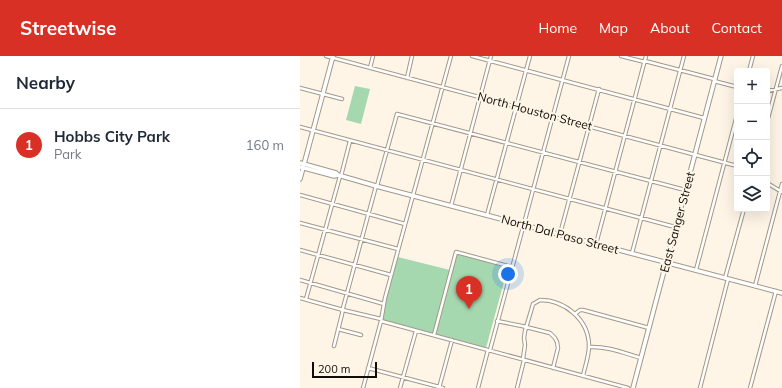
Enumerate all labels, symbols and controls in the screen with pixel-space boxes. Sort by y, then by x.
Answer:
text: Streetwise [20,16,116,40]
text: Home [538,19,577,37]
text: Map [599,19,628,37]
text: About [650,19,690,37]
text: Contact [712,19,762,37]
map controls [734,68,770,212]
button: + [734,68,770,104]
text: Nearby [16,72,75,93]
street label: North Houston Street [476,88,594,134]
button: − [734,104,770,140]
text: Hobbs City Park [54,127,170,146]
text: 1 [25,137,33,153]
text: 160 m [246,137,284,153]
button: locate [734,140,770,176]
text: Park [54,146,81,162]
street label: East Sanger Street [656,170,698,274]
button: layers [734,176,770,212]
street label: North Dal Paso Street [500,211,620,257]
your location [498,264,518,284]
pin: 1 [456,276,482,309]
scale bar [312,360,377,379]
text: 200 m [318,362,350,376]

